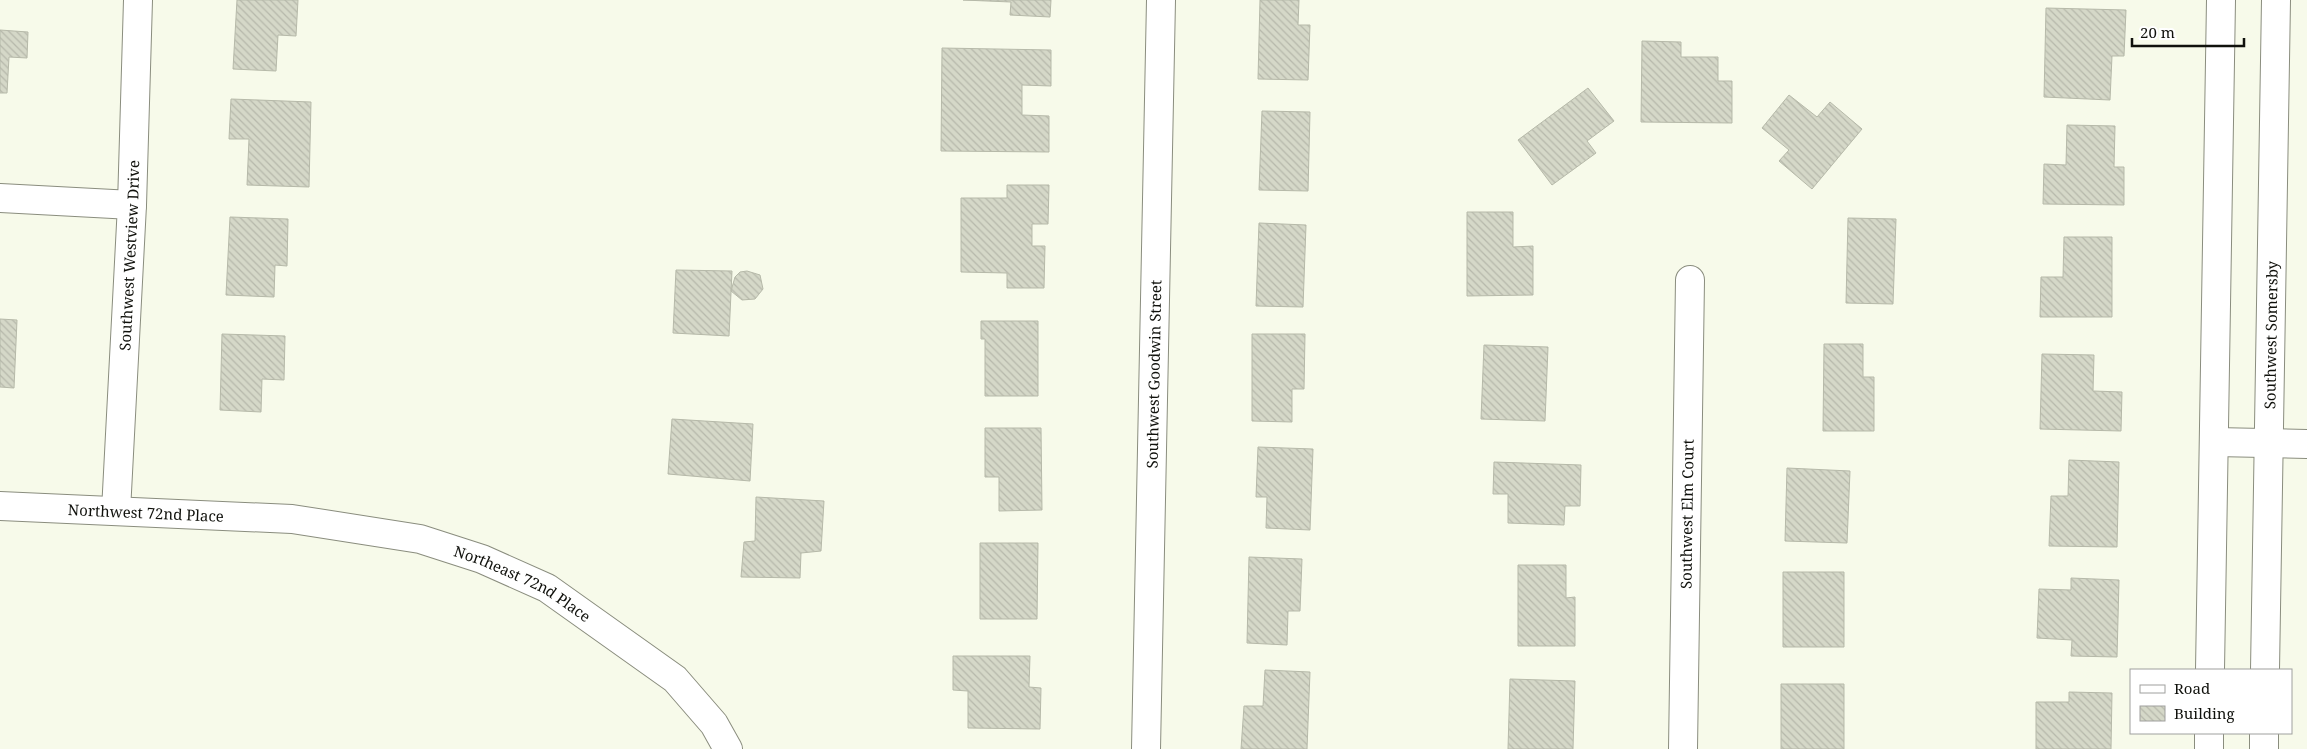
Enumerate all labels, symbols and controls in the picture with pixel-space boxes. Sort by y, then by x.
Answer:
scale bar [2132,15,2244,47]
text: 20 m [2140,22,2175,42]
street label: Southwest Westview Drive [114,160,143,351]
street label: Southwest Somersby [2259,260,2282,409]
street label: Southwest Goodwin Street [1142,280,1165,469]
street label: Southwest Elm Court [1675,439,1698,589]
street label: Northwest 72nd Place [67,499,224,526]
street label: Northeast 72nd Place [452,541,595,626]
legend [2130,669,2292,734]
text: Road [2174,678,2210,698]
text: Building [2174,703,2235,723]

